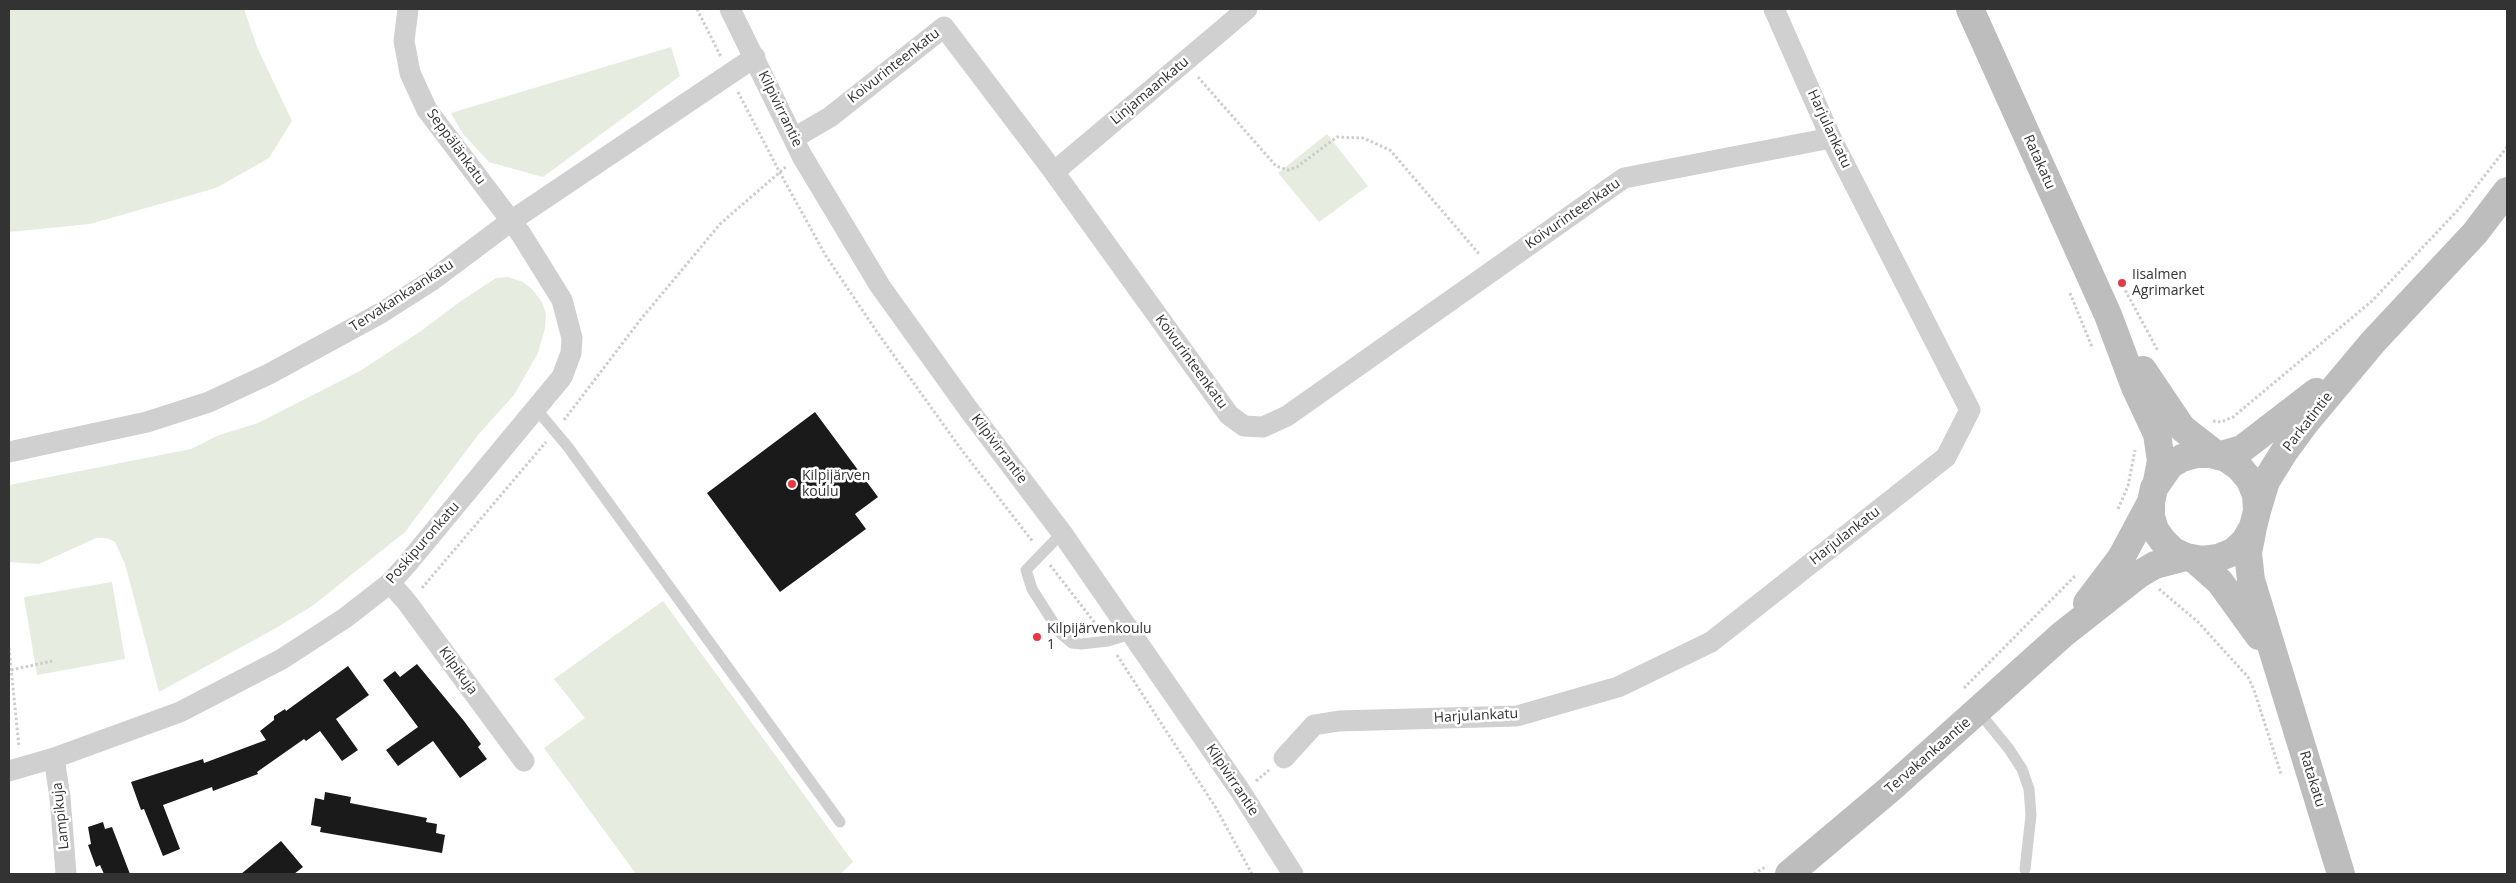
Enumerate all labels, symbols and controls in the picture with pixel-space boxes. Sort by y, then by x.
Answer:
street label: Koivurinteenkatu [845,25,943,107]
street label: Linjamaankatu [1108,54,1192,128]
street label: Kilpivirrantie [754,68,806,150]
street label: Harjulankatu [1804,87,1854,171]
street label: Seppälänkatu [423,106,489,188]
street label: Ratakatu [2020,132,2058,192]
street label: Koivurinteenkatu [1522,175,1624,253]
street label: Tervakankaankatu [347,256,457,336]
place label: Iisalmen Agrimarket [2132,267,2204,300]
marker: Iisalmen Agrimarket [2116,277,2128,289]
street label: Koivurinteenkatu [1151,312,1231,412]
street label: Parkatintie [2280,389,2336,455]
street label: Kilpivirrantie [967,411,1031,487]
place label: Kilpijärven koulu [802,468,870,501]
marker: Kilpijärven koulu [786,478,798,490]
street label: Poskipuronkatu [383,499,463,587]
street label: Harjulankatu [1807,503,1883,569]
place label: Kilpijärvenkoulu 1 [1047,621,1152,654]
marker: Kilpijärvenkoulu 1 [1031,631,1043,643]
street label: Kilpikuja [435,644,481,698]
street label: Harjulankatu [1433,705,1519,727]
street label: Tervakankaantie [1882,714,1974,798]
street label: Kilpivirrantie [1202,741,1262,819]
street label: Ratakatu [2296,749,2328,809]
street label: Lampikuja [49,782,73,850]

